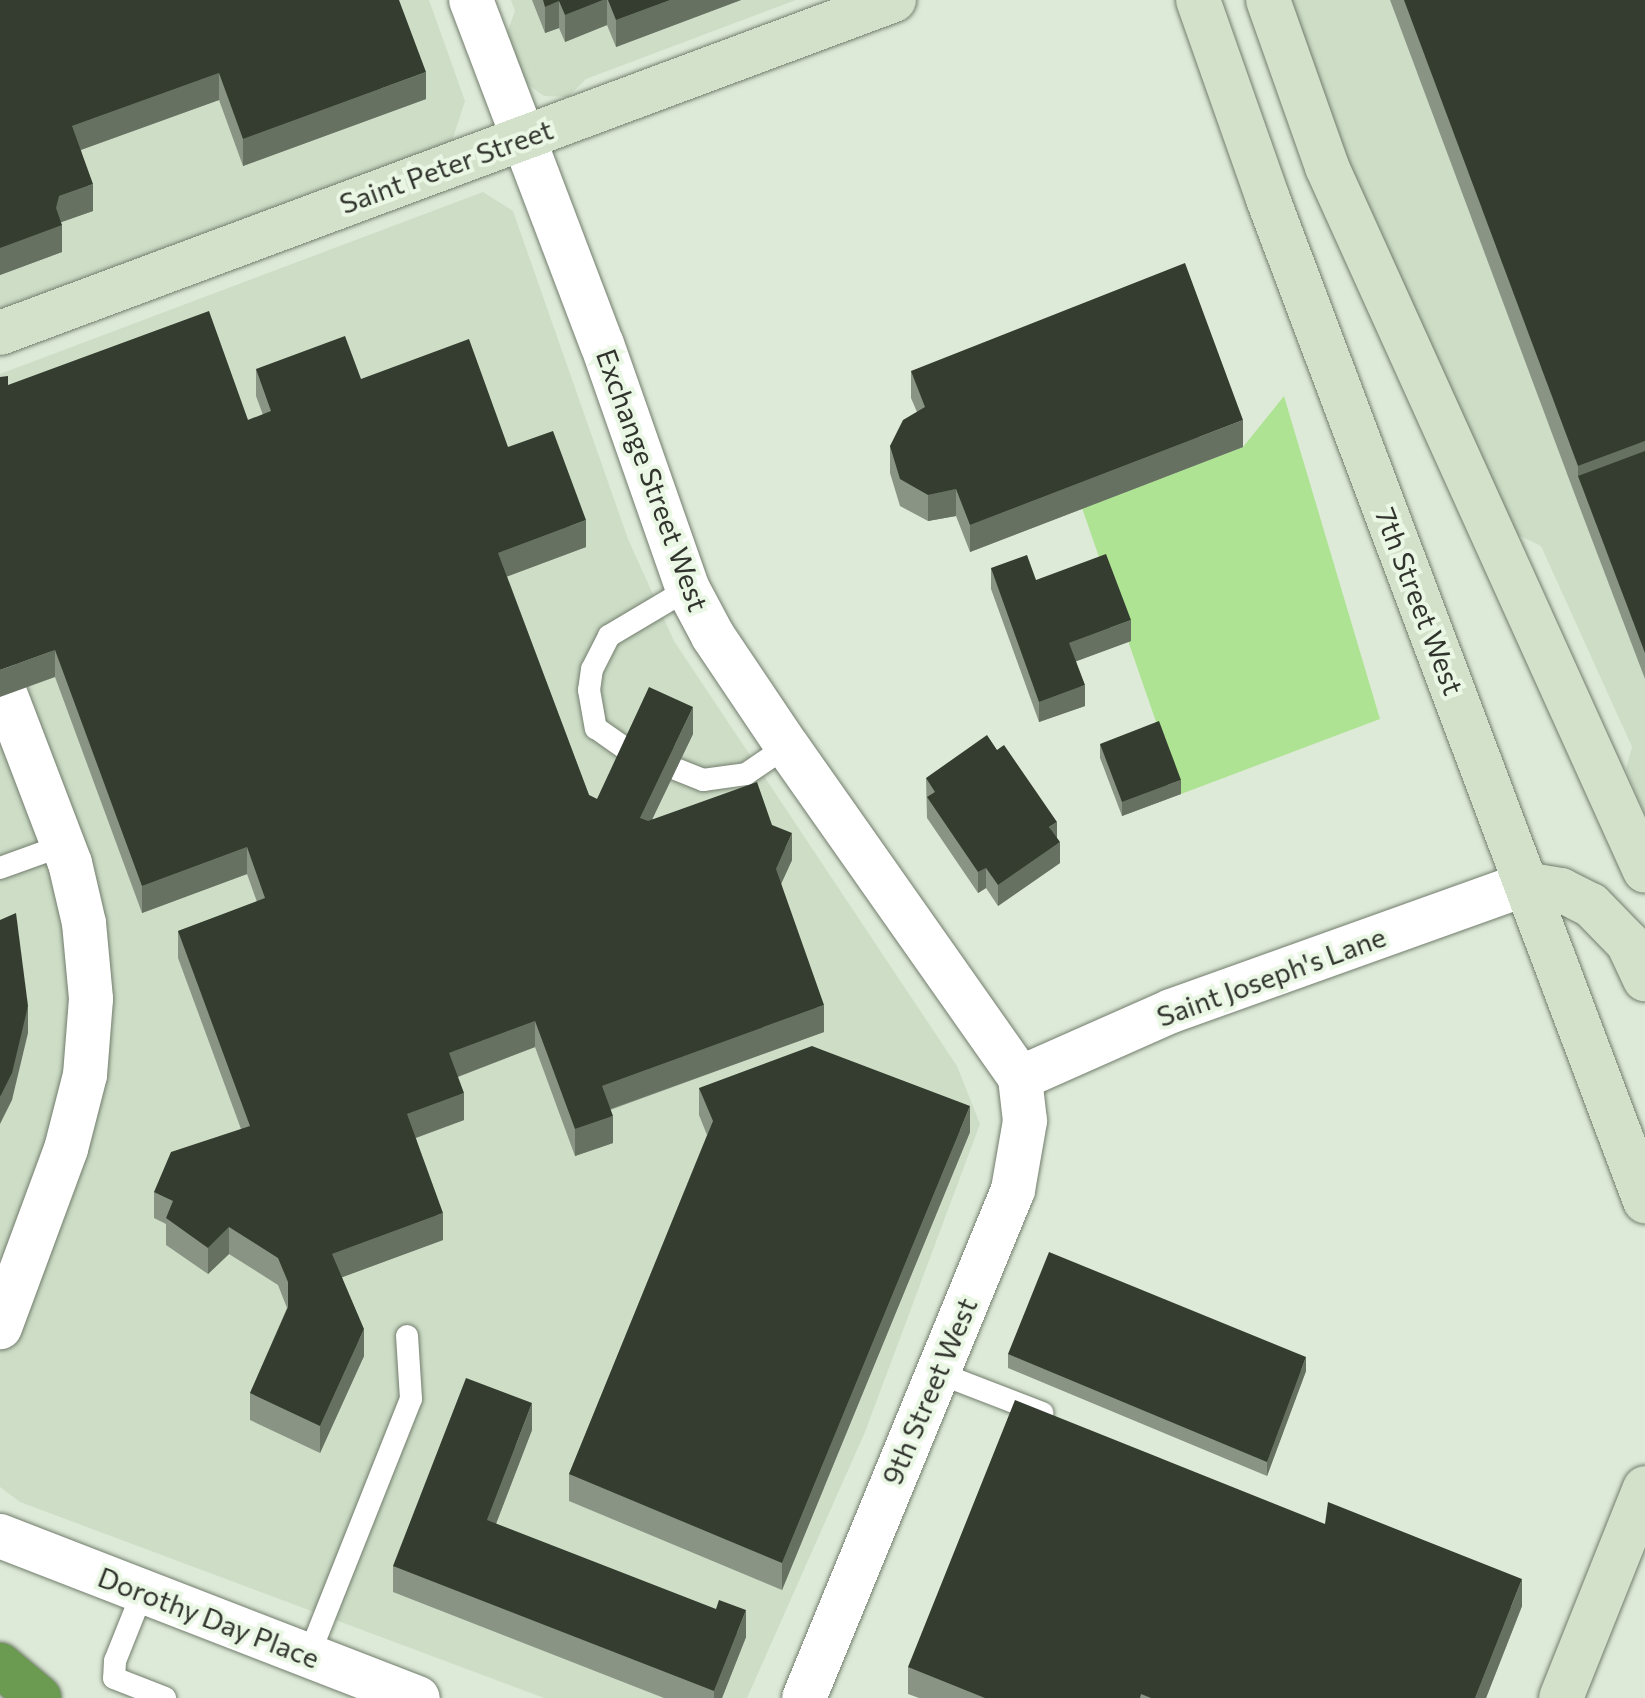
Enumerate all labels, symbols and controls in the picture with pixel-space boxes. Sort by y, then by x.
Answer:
street label: Saint Peter Street [335,112,557,220]
street label: Exchange Street West [590,344,716,616]
street label: 7th Street West [1369,503,1471,699]
street label: Saint Joseph's Lane [1152,919,1390,1033]
street label: 9th Street West [874,1292,984,1490]
street label: Dorothy Day Place [94,1559,324,1675]

